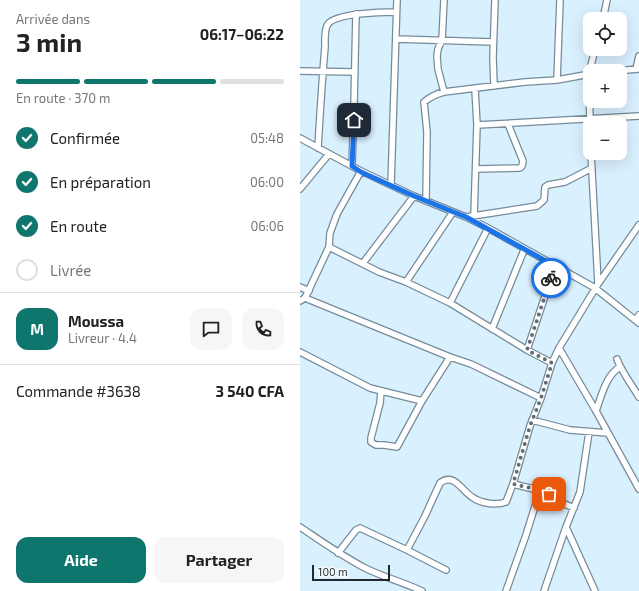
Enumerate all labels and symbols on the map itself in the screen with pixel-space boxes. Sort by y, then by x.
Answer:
pin [337,103,371,137]
courier [531,258,571,298]
pin [532,477,566,511]
scale bar [312,563,390,582]

